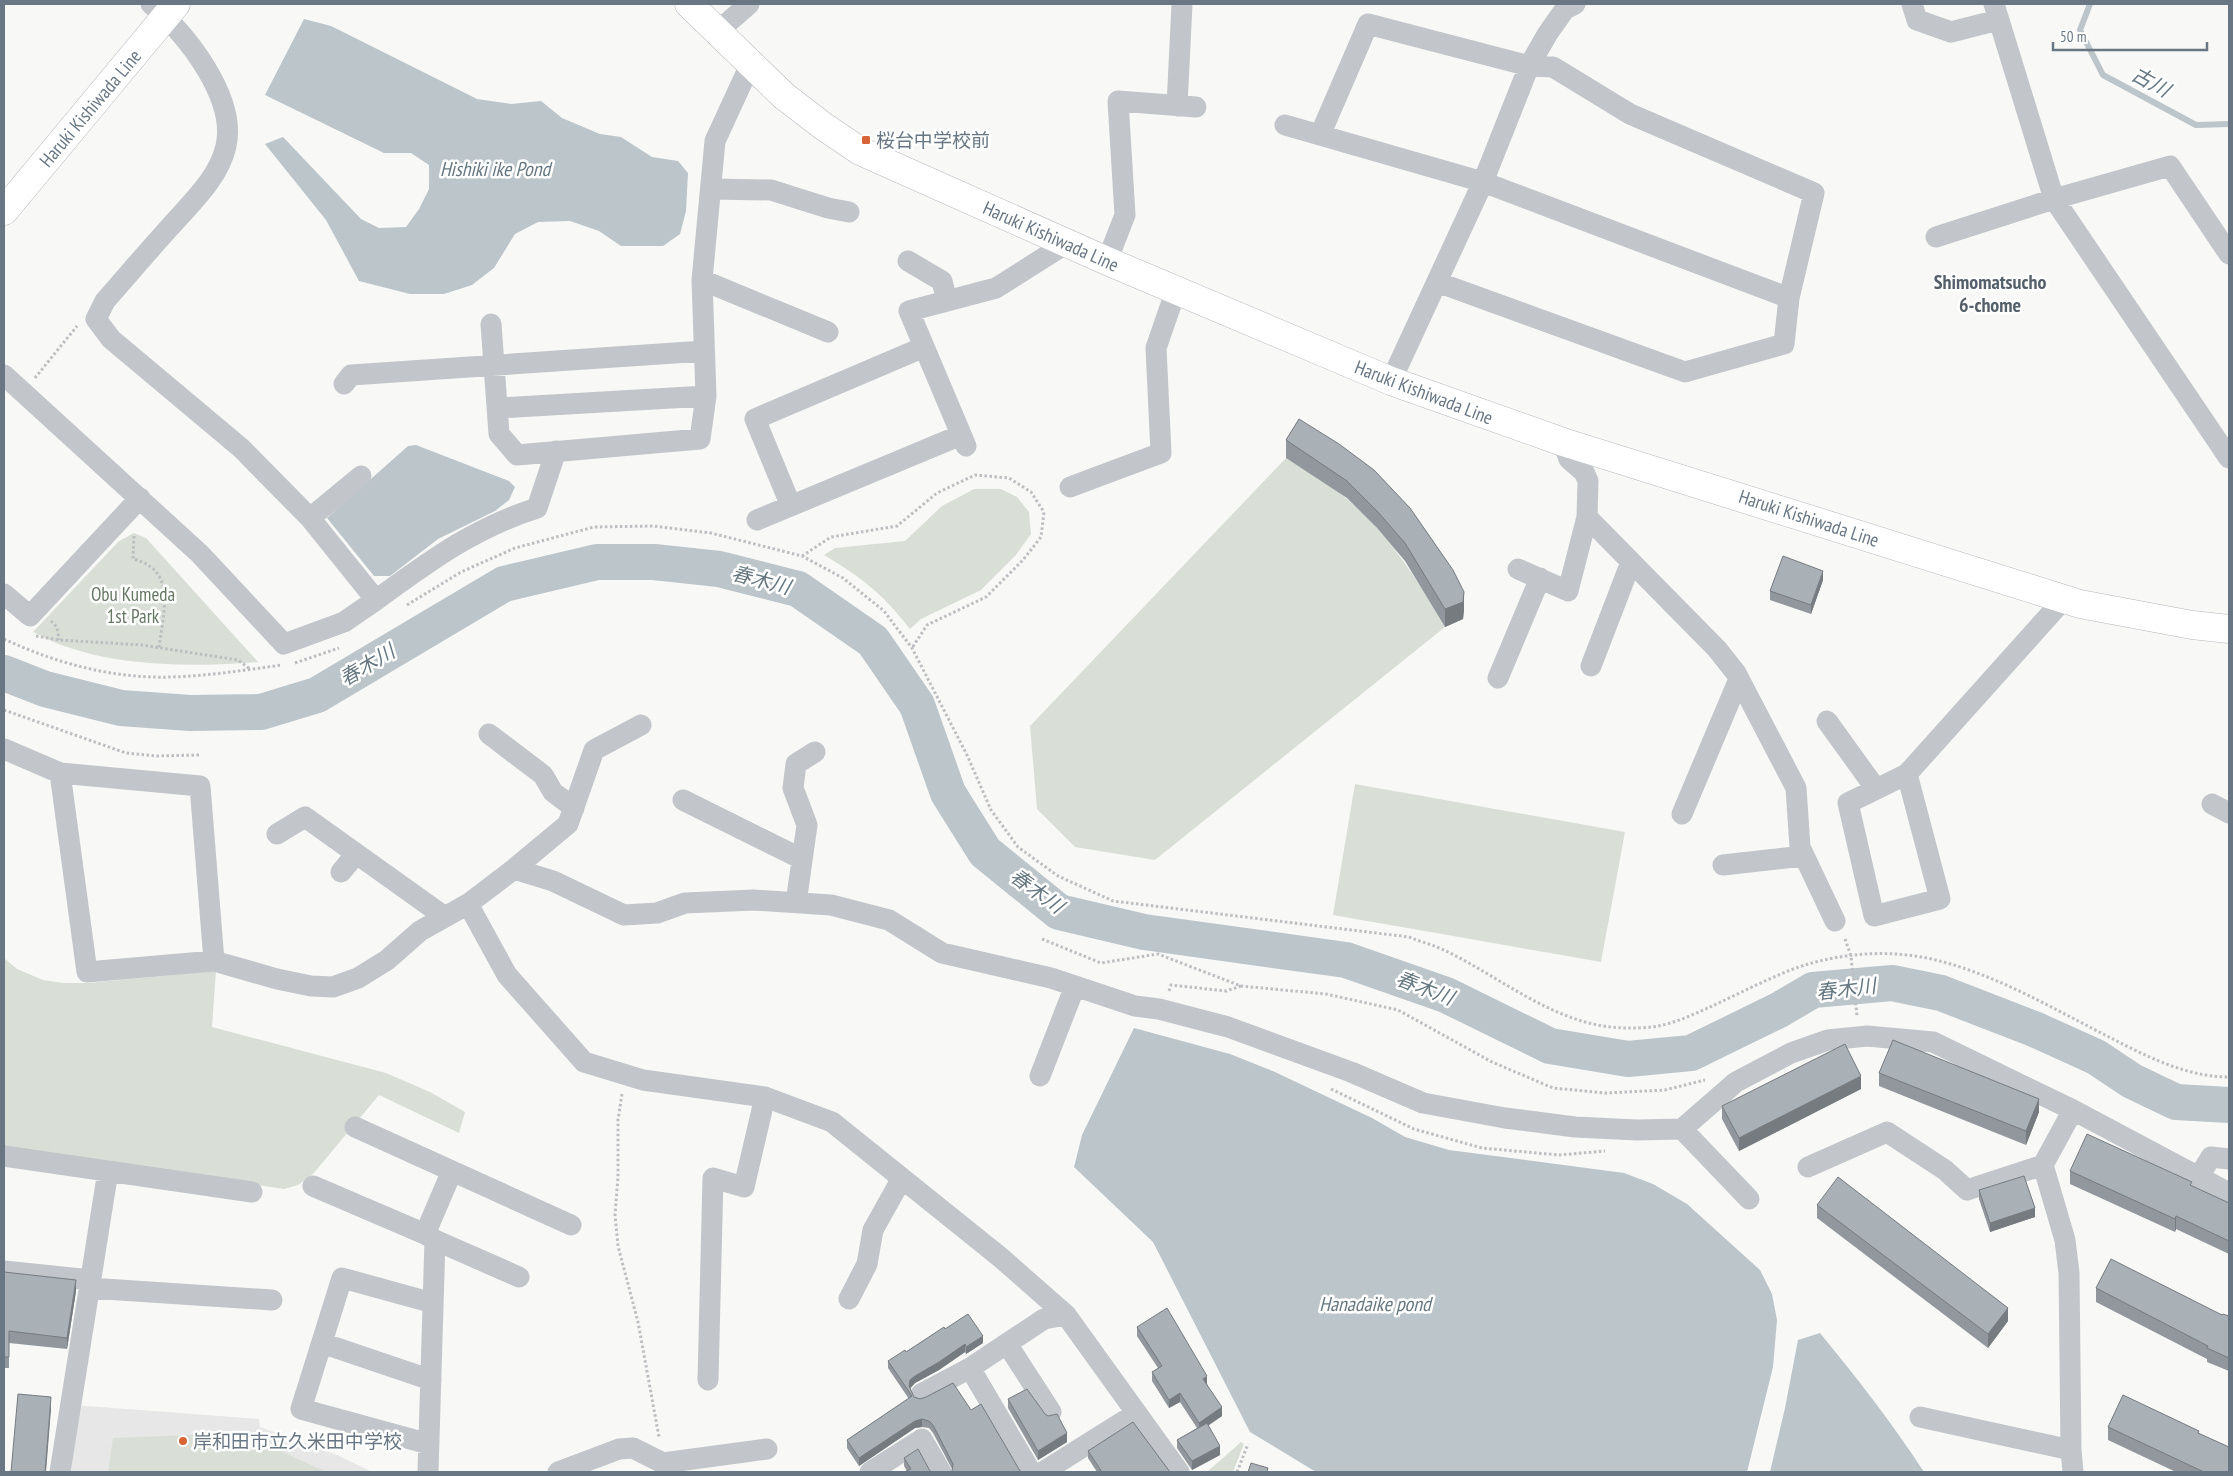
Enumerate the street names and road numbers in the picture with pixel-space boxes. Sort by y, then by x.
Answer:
street label: Haruki Kishiwada Line [34,44,146,172]
street label: Haruki Kishiwada Line [979,195,1123,277]
street label: Haruki Kishiwada Line [1352,355,1497,429]
street label: Haruki Kishiwada Line [1736,484,1882,552]

